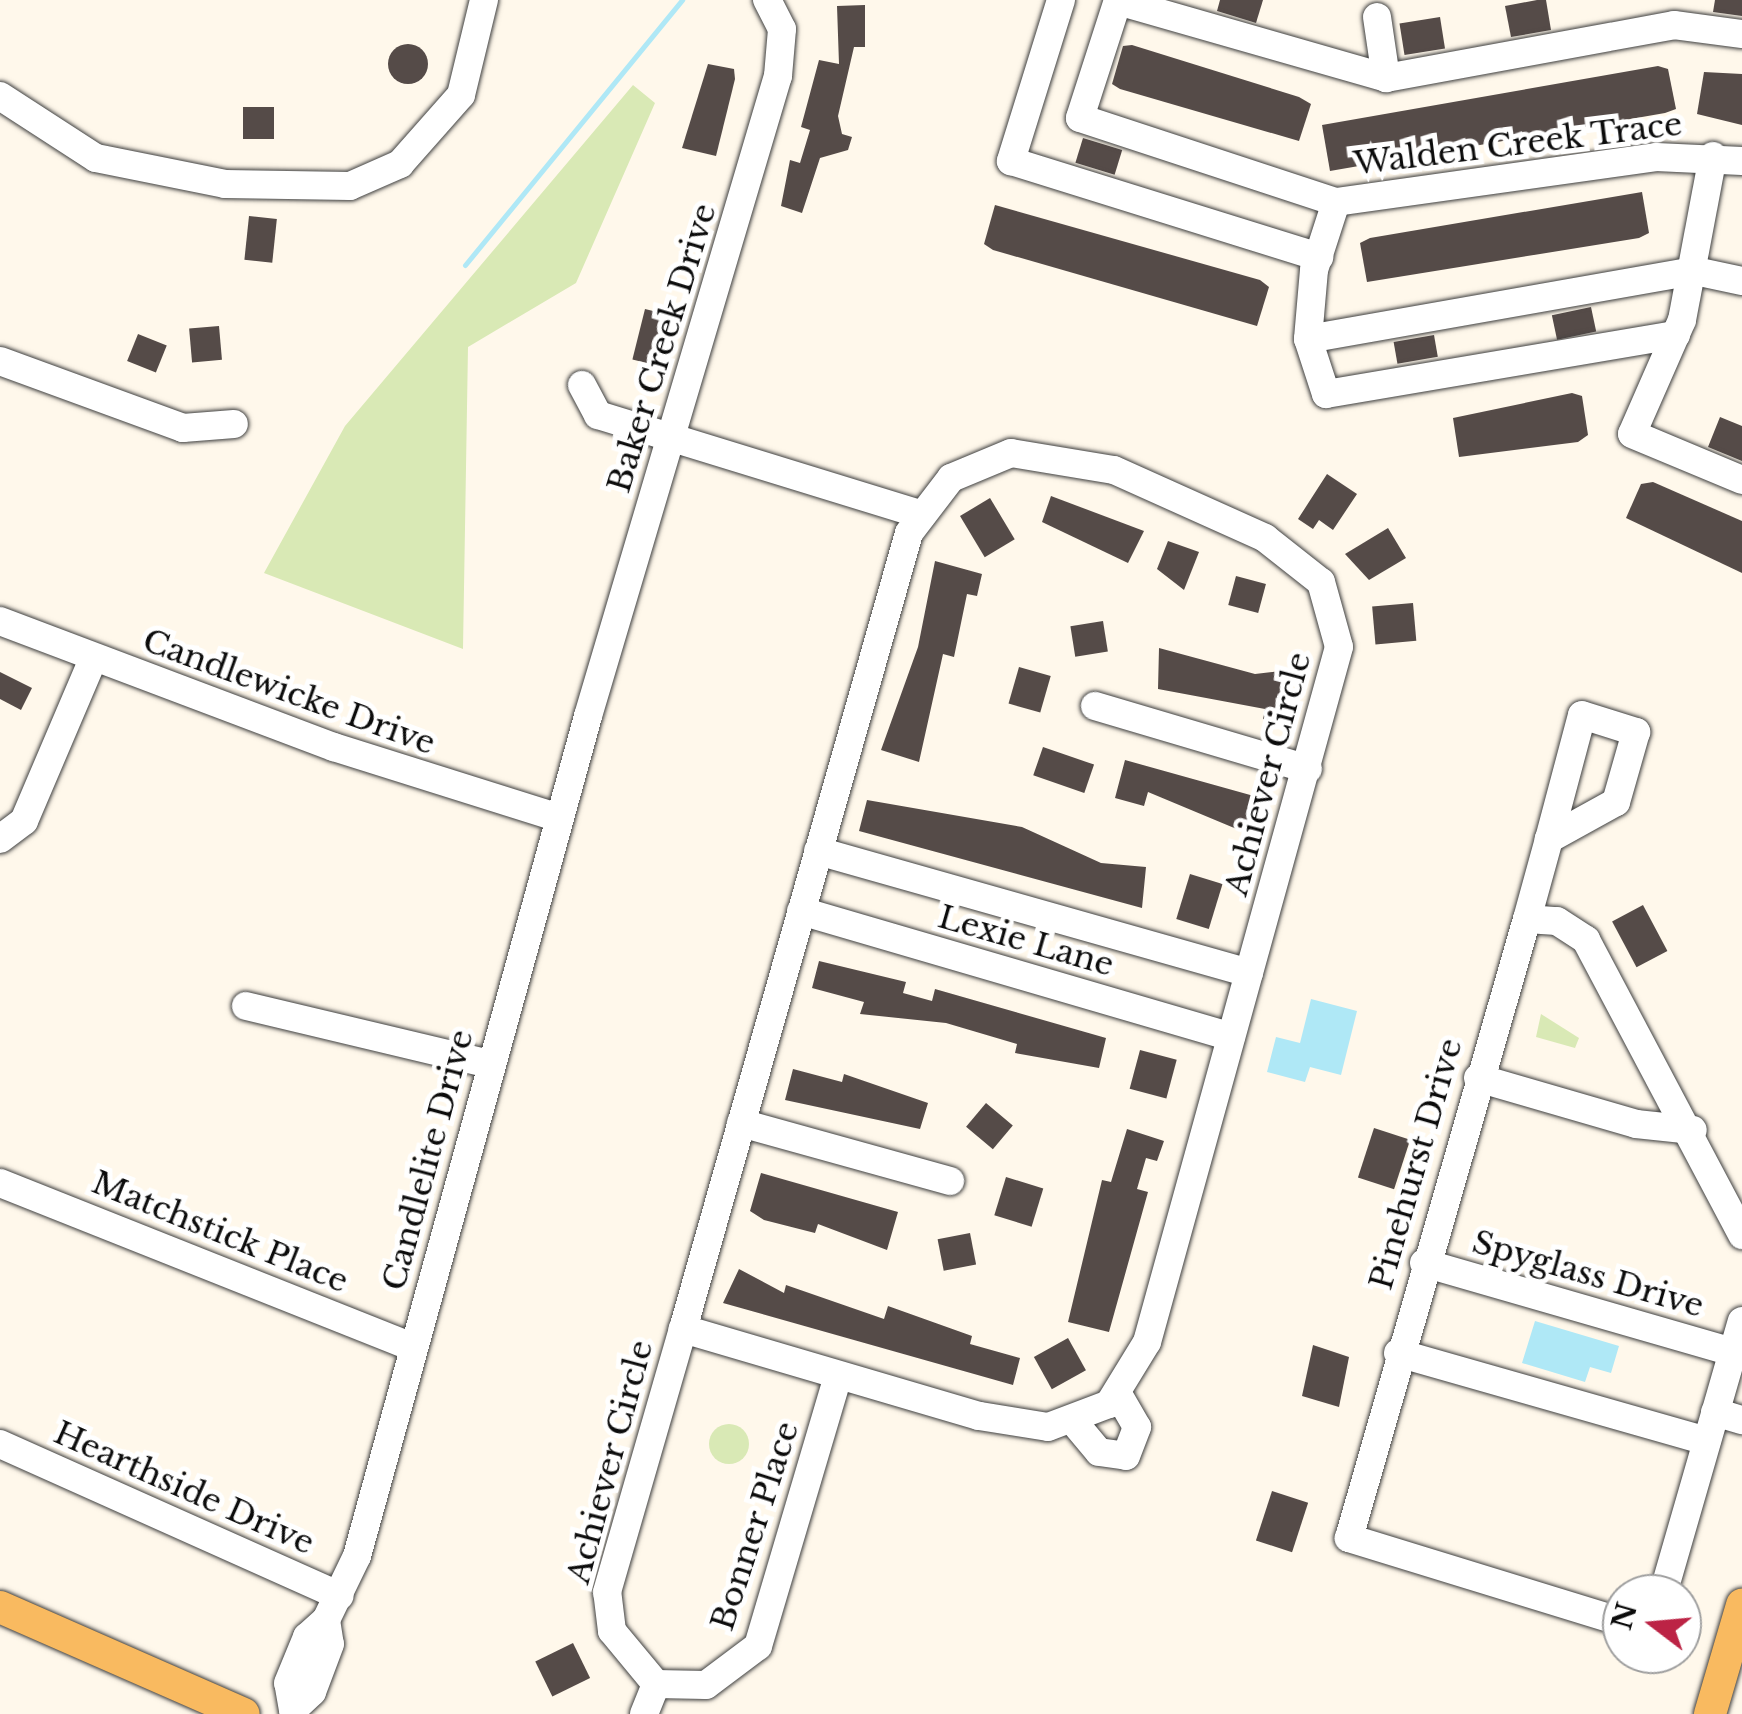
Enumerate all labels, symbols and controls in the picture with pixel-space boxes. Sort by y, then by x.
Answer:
street label: Walden Creek Trace [1351,105,1685,183]
street label: Baker Creek Drive [600,198,724,498]
street label: Candlewicke Drive [138,621,440,763]
street label: Achiever Circle [1217,648,1319,900]
street label: Lexie Lane [934,898,1118,984]
street label: Candlelite Drive [375,1026,481,1294]
street label: Pinehurst Drive [1362,1034,1470,1294]
street label: Matchstick Place [86,1163,354,1301]
street label: Spyglass Drive [1468,1223,1708,1325]
street label: Achiever Circle [559,1336,661,1588]
street label: Hearthside Drive [48,1413,320,1563]
street label: Bonner Place [703,1416,807,1636]
north arrow [1602,1574,1702,1674]
text: N [1604,1599,1645,1634]

